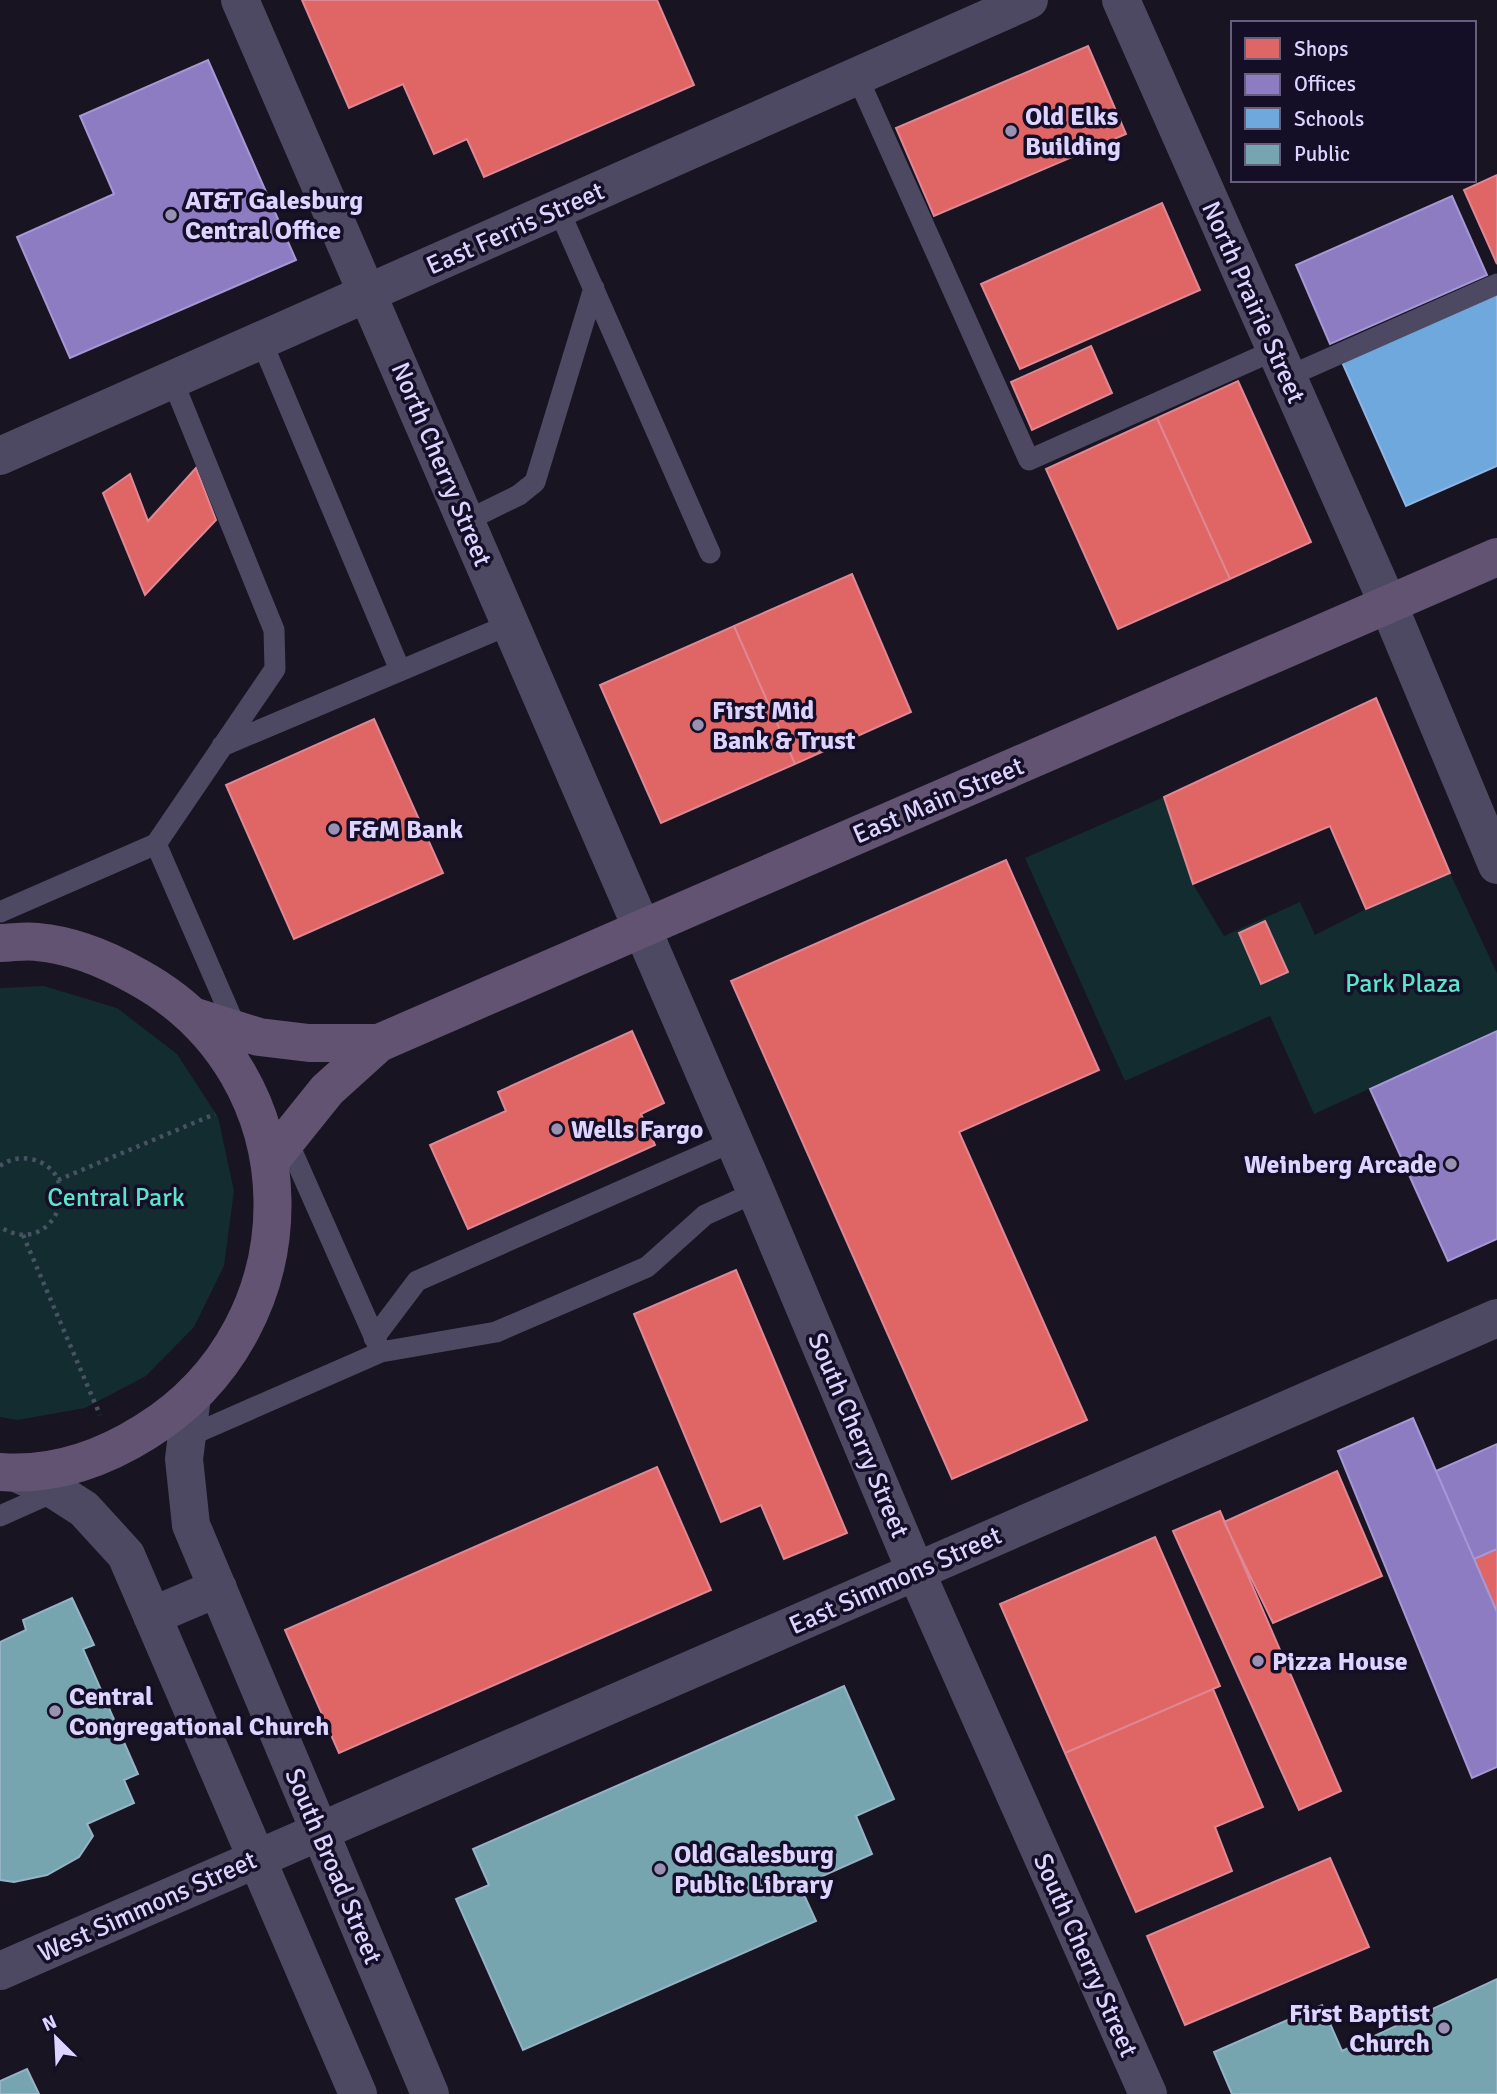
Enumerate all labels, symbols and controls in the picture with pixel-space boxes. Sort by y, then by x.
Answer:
legend [1231,21,1476,182]
text: Shops [1294,36,1348,62]
text: Offices [1294,71,1356,97]
place label: Old Elks Building [1025,101,1121,163]
text: Schools [1294,106,1364,132]
marker: Old Elks Building [1003,123,1019,139]
text: Public [1294,141,1350,167]
street label: East Ferris Street [422,175,609,282]
place label: AT&T Galesburg Central Office [185,185,363,247]
street label: North Prairie Street [1194,196,1312,408]
marker: AT&T Galesburg Central Office [163,207,179,223]
street label: North Cherry Street [384,358,499,571]
place label: First Mid Bank & Trust [712,695,856,757]
marker: First Mid Bank & Trust [690,717,706,733]
street label: East Main Street [848,750,1029,851]
place label: F&M Bank [348,814,463,846]
marker: F&M Bank [326,821,342,837]
park label: Park Plaza [1345,968,1461,1000]
place label: Wells Fargo [571,1114,703,1146]
marker: Wells Fargo [549,1121,565,1137]
place label: Weinberg Arcade [1244,1149,1437,1181]
marker: Weinberg Arcade [1443,1156,1459,1172]
park label: Central Park [47,1182,185,1214]
street label: South Cherry Street [800,1328,916,1543]
street label: East Simmons Street [784,1520,1007,1642]
place label: Pizza House [1272,1646,1408,1678]
marker: Pizza House [1250,1653,1266,1669]
place label: Central Congregational Church [69,1681,329,1743]
marker: Central Congregational Church [47,1703,63,1719]
street label: South Broad Street [277,1764,389,1969]
place label: Old Galesburg Public Library [674,1839,834,1901]
street label: West Simmons Street [33,1844,262,1969]
street label: South Cherry Street [1026,1849,1144,2062]
marker: Old Galesburg Public Library [652,1861,668,1877]
place label: First Baptist Church [1289,1998,1430,2060]
north arrow [21,2003,91,2073]
text: N [39,2010,60,2037]
marker: First Baptist Church [1436,2020,1452,2036]

